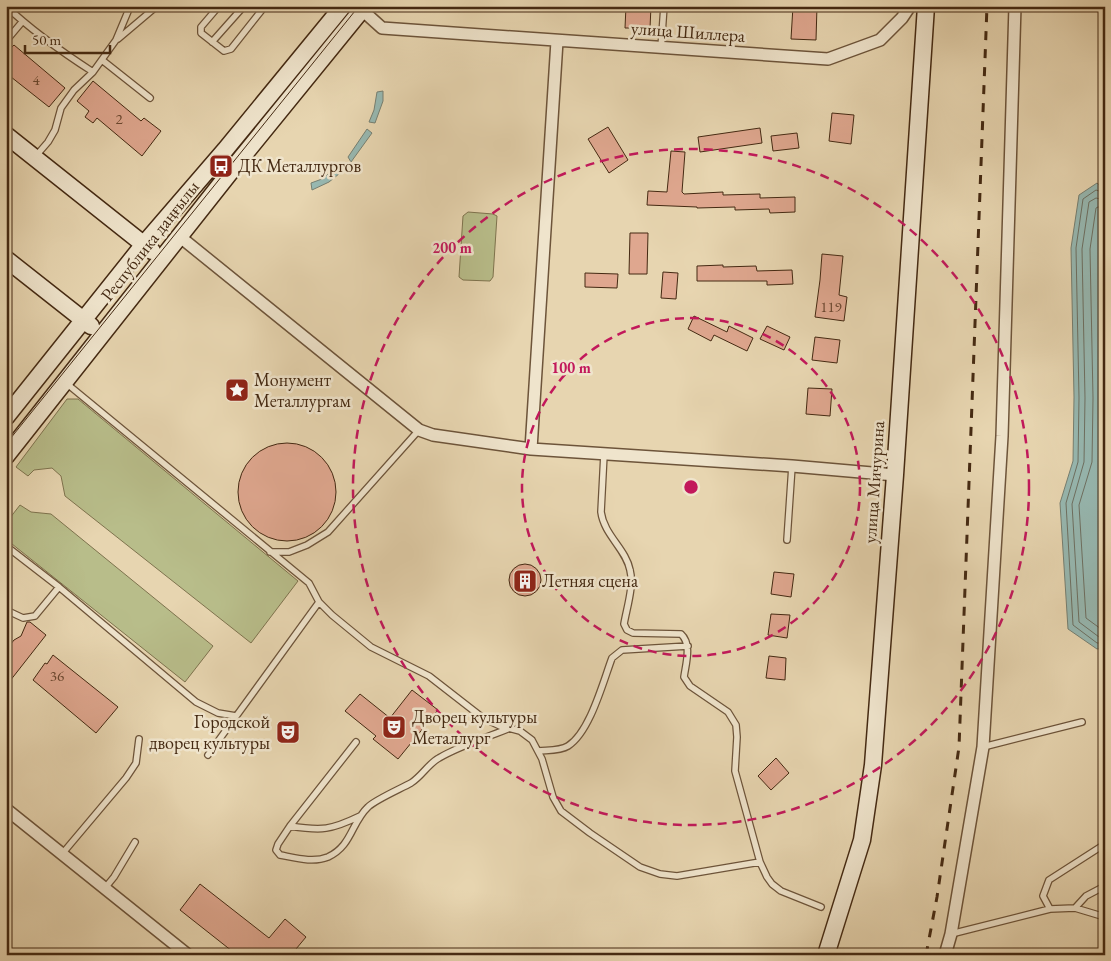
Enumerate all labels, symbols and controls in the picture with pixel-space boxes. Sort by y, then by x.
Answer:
street label: улица Шиллера [630,16,747,47]
scale bar [25,22,110,54]
text: 50 m [32,30,61,49]
house number: 4 [32,70,40,89]
house number: 2 [115,109,123,128]
bus stop icon: ДК Металлургов [208,153,234,179]
place label: ДК Металлургов [238,154,361,177]
street label: Республика даңғылы [95,176,204,306]
text: 200 m [432,238,472,257]
house number: 119 [820,297,842,316]
text: 100 m [551,358,591,377]
place label: Монумент Металлургам [254,368,352,412]
place icon: Монумент Металлургам [224,377,250,403]
street label: улица Мичурина [858,419,889,544]
centre of rings [682,478,700,496]
building icon: Летняя сцена [512,568,538,594]
place label: Летняя сцена [542,569,639,592]
house number: 36 [50,666,64,685]
place label: Дворец культуры Металлург [412,705,537,749]
place label: Городской дворец культуры [149,710,270,754]
theatre icon: Дворец культуры Металлург [381,714,407,740]
theatre icon: Городской дворец культуры [275,719,301,745]

